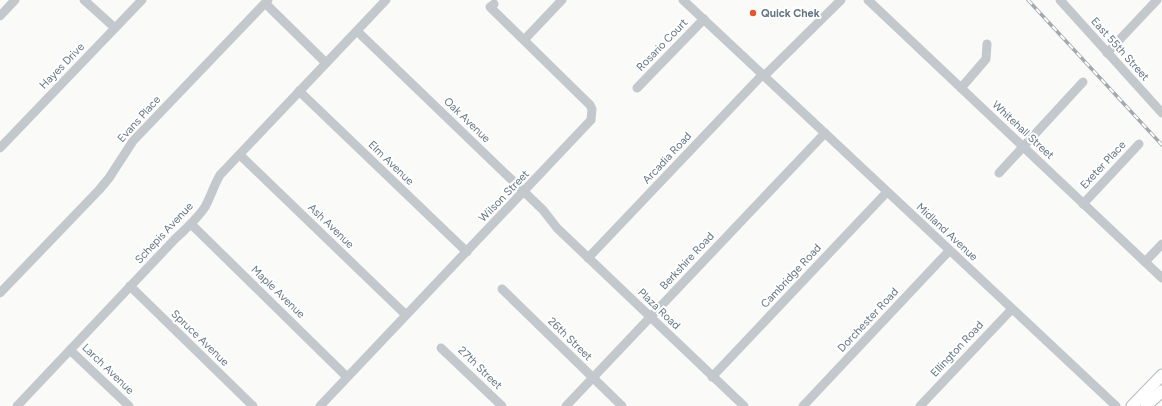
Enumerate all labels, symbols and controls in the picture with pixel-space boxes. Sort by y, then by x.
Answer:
place label: Quick Chek [761,7,820,20]
marker: Quick Chek [748,8,758,18]
street label: East 55th Street [1088,15,1152,83]
street label: Rosario Court [634,16,690,74]
street label: Hayes Drive [37,40,87,92]
street label: Evans Place [115,93,163,145]
street label: Oak Avenue [441,95,493,145]
street label: Whitehall Street [989,98,1057,162]
street label: Arcadia Road [640,130,694,186]
street label: Elm Avenue [366,138,416,188]
street label: Exeter Place [1078,138,1128,192]
street label: Wilson Street [476,167,532,225]
street label: Schepis Avenue [132,200,196,266]
street label: Midland Avenue [914,200,980,264]
street label: Ash Avenue [305,201,357,251]
street label: Berkshire Road [657,230,717,292]
street label: Cambridge Road [758,241,824,311]
street label: Maple Avenue [248,263,308,321]
street label: Dorchester Road [835,285,901,355]
street label: Plaza Road [635,286,683,332]
street label: Spruce Avenue [169,307,231,369]
street label: 26th Street [545,315,595,363]
street label: Ellington Road [928,319,986,379]
street label: Larch Avenue [79,341,137,397]
street label: 27th Street [455,344,505,392]

